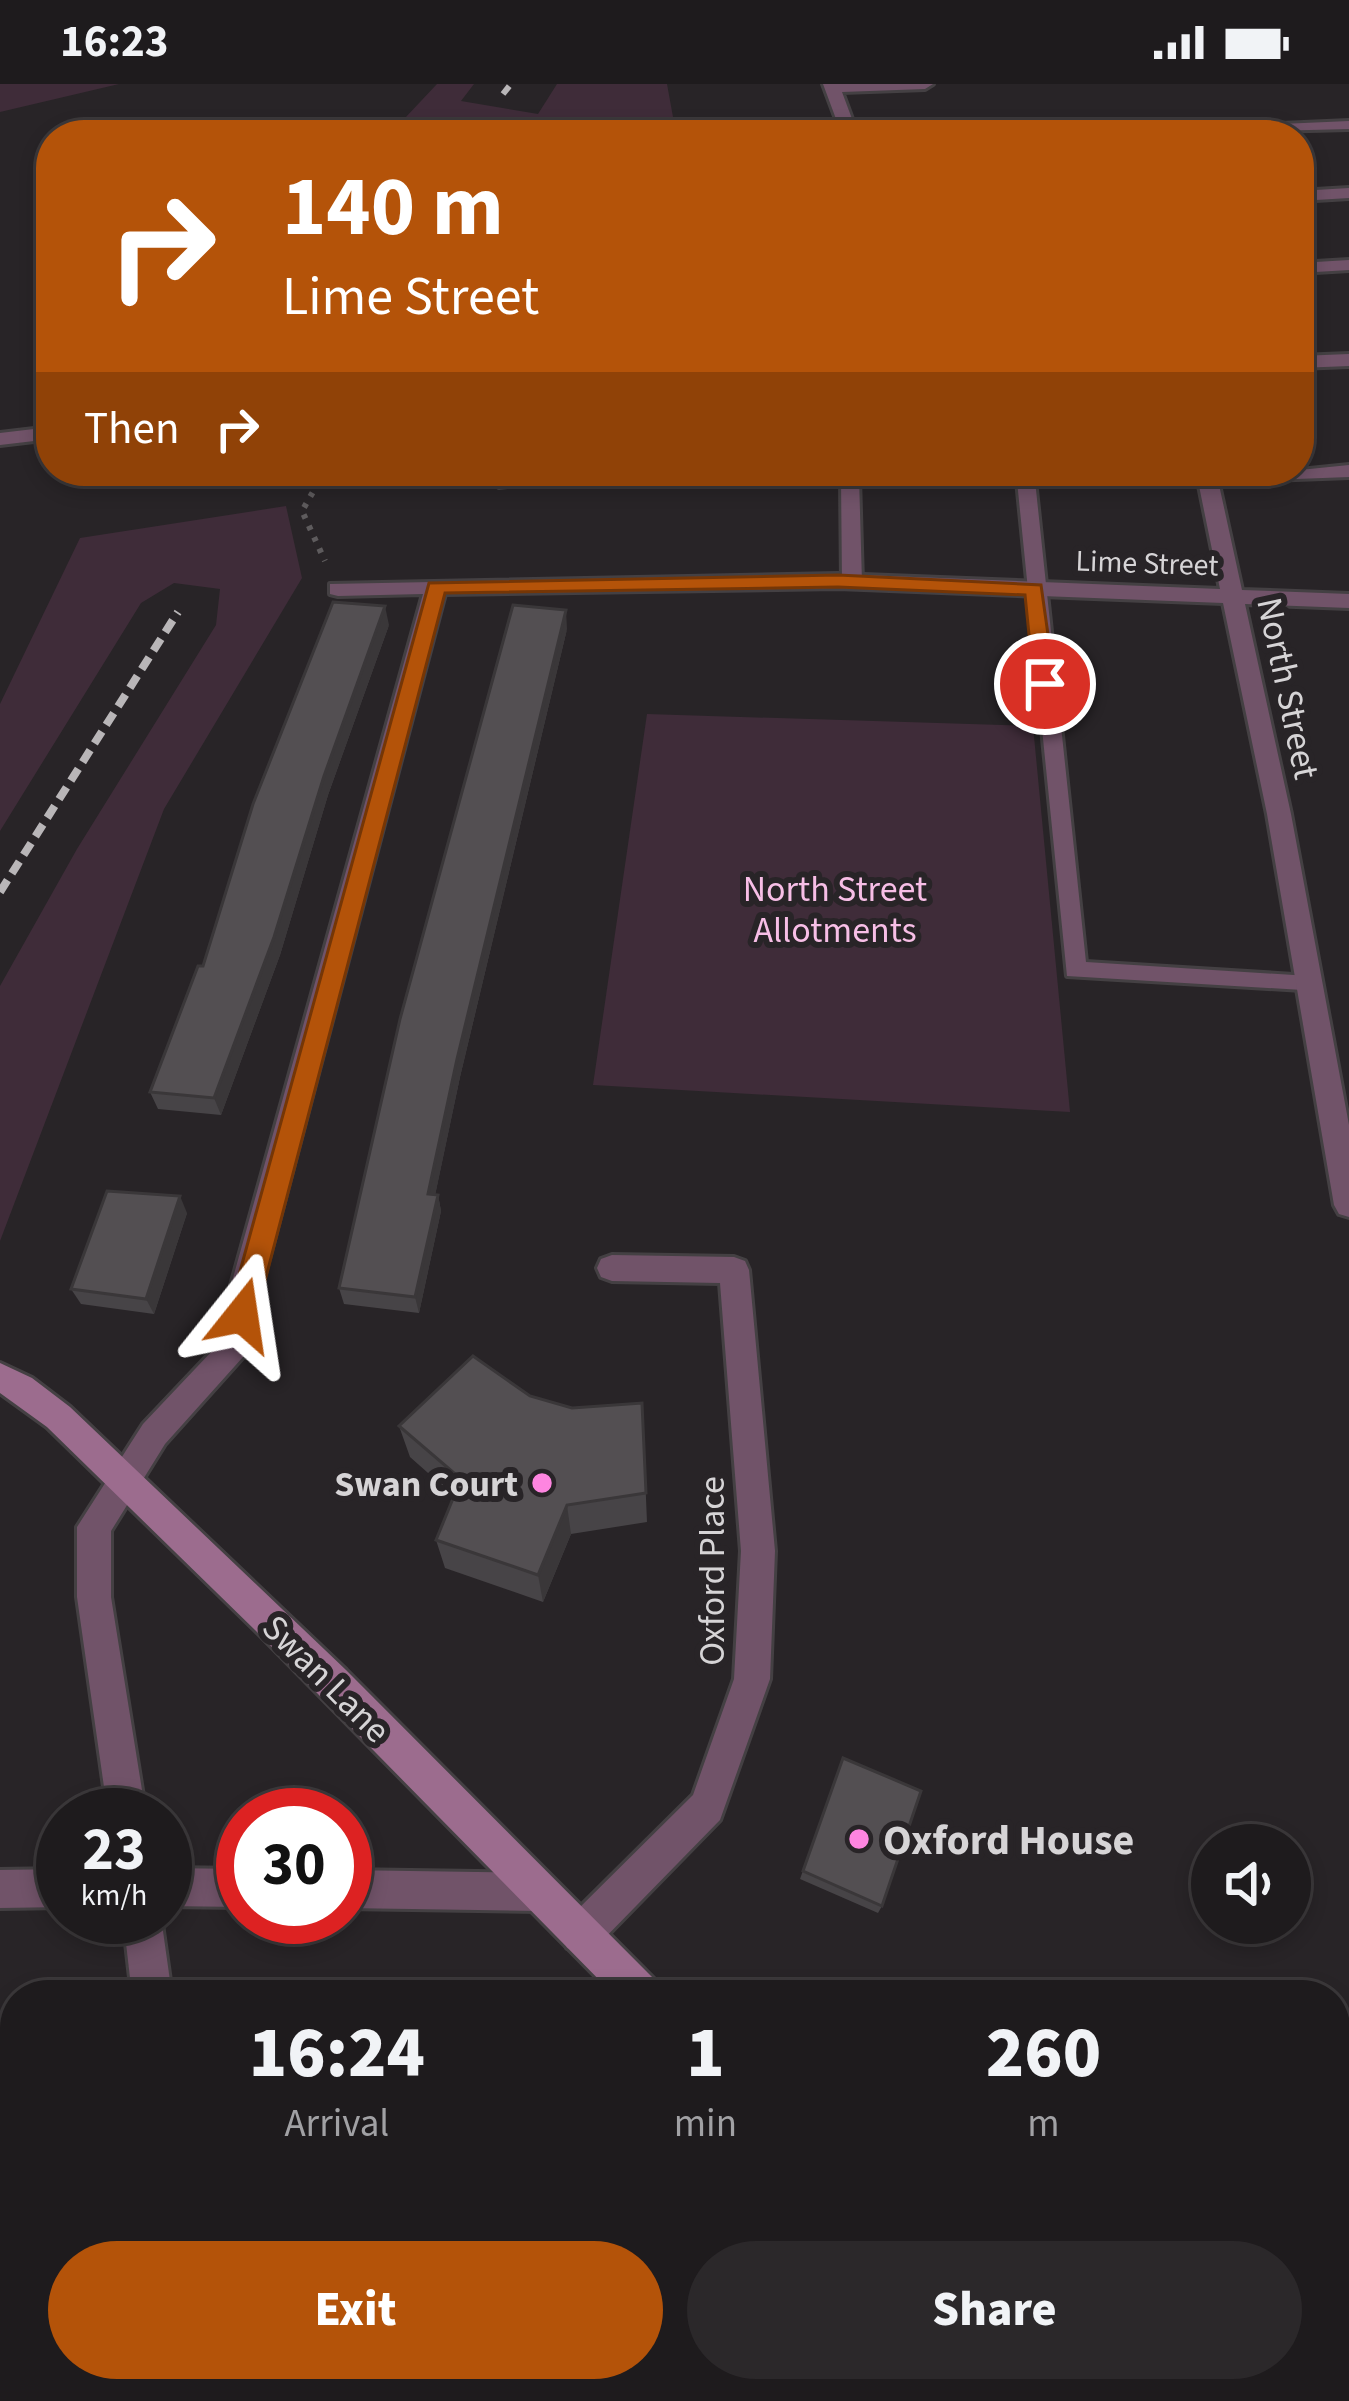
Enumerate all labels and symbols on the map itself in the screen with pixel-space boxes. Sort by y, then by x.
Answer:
street label: Lime Street [1075,540,1219,587]
street label: North Street [1243,593,1332,784]
pin [994,633,1096,735]
park label: North Street Allotments [743,864,927,956]
position arrow [179,1252,305,1378]
place label: Swan Court [334,1459,518,1510]
marker: Swan Court [529,1470,555,1496]
street label: Oxford Place [687,1476,738,1666]
street label: Swan Lane [250,1603,402,1755]
speed limit sign: 30 [216,1788,372,1944]
place label: Oxford House [883,1811,1134,1871]
marker: Oxford House [846,1826,872,1852]

